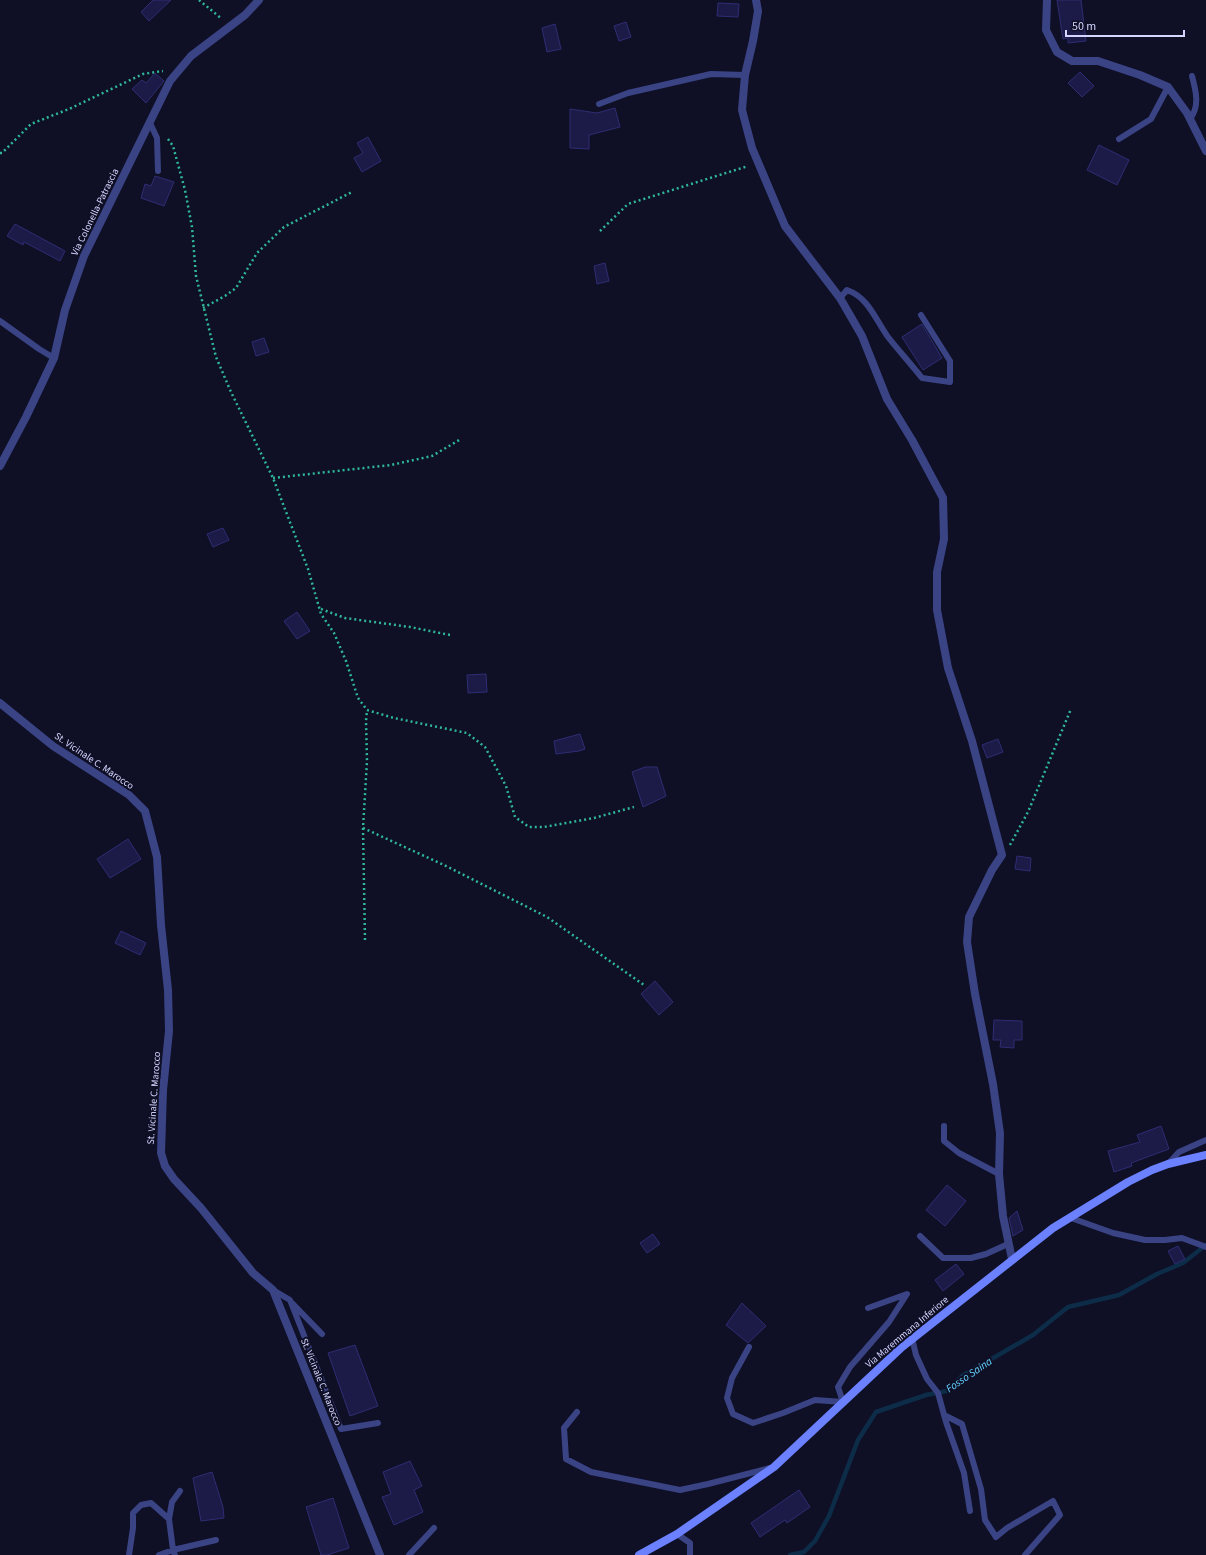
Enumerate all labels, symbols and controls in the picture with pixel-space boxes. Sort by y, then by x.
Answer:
scale bar [1066,12,1184,38]
text: 50 m [1072,18,1096,35]
street label: Via Colonella-Patrascia [68,166,122,258]
street label: St. Vicinale C. Marocco [51,729,137,793]
street label: St. Vicinale C. Marocco [144,1051,164,1145]
street label: Via Maremmana Inferiore [862,1293,952,1371]
street label: St. Vicinale C. Marocco [297,1336,345,1428]
water label: Fosso Saina [943,1354,995,1396]

